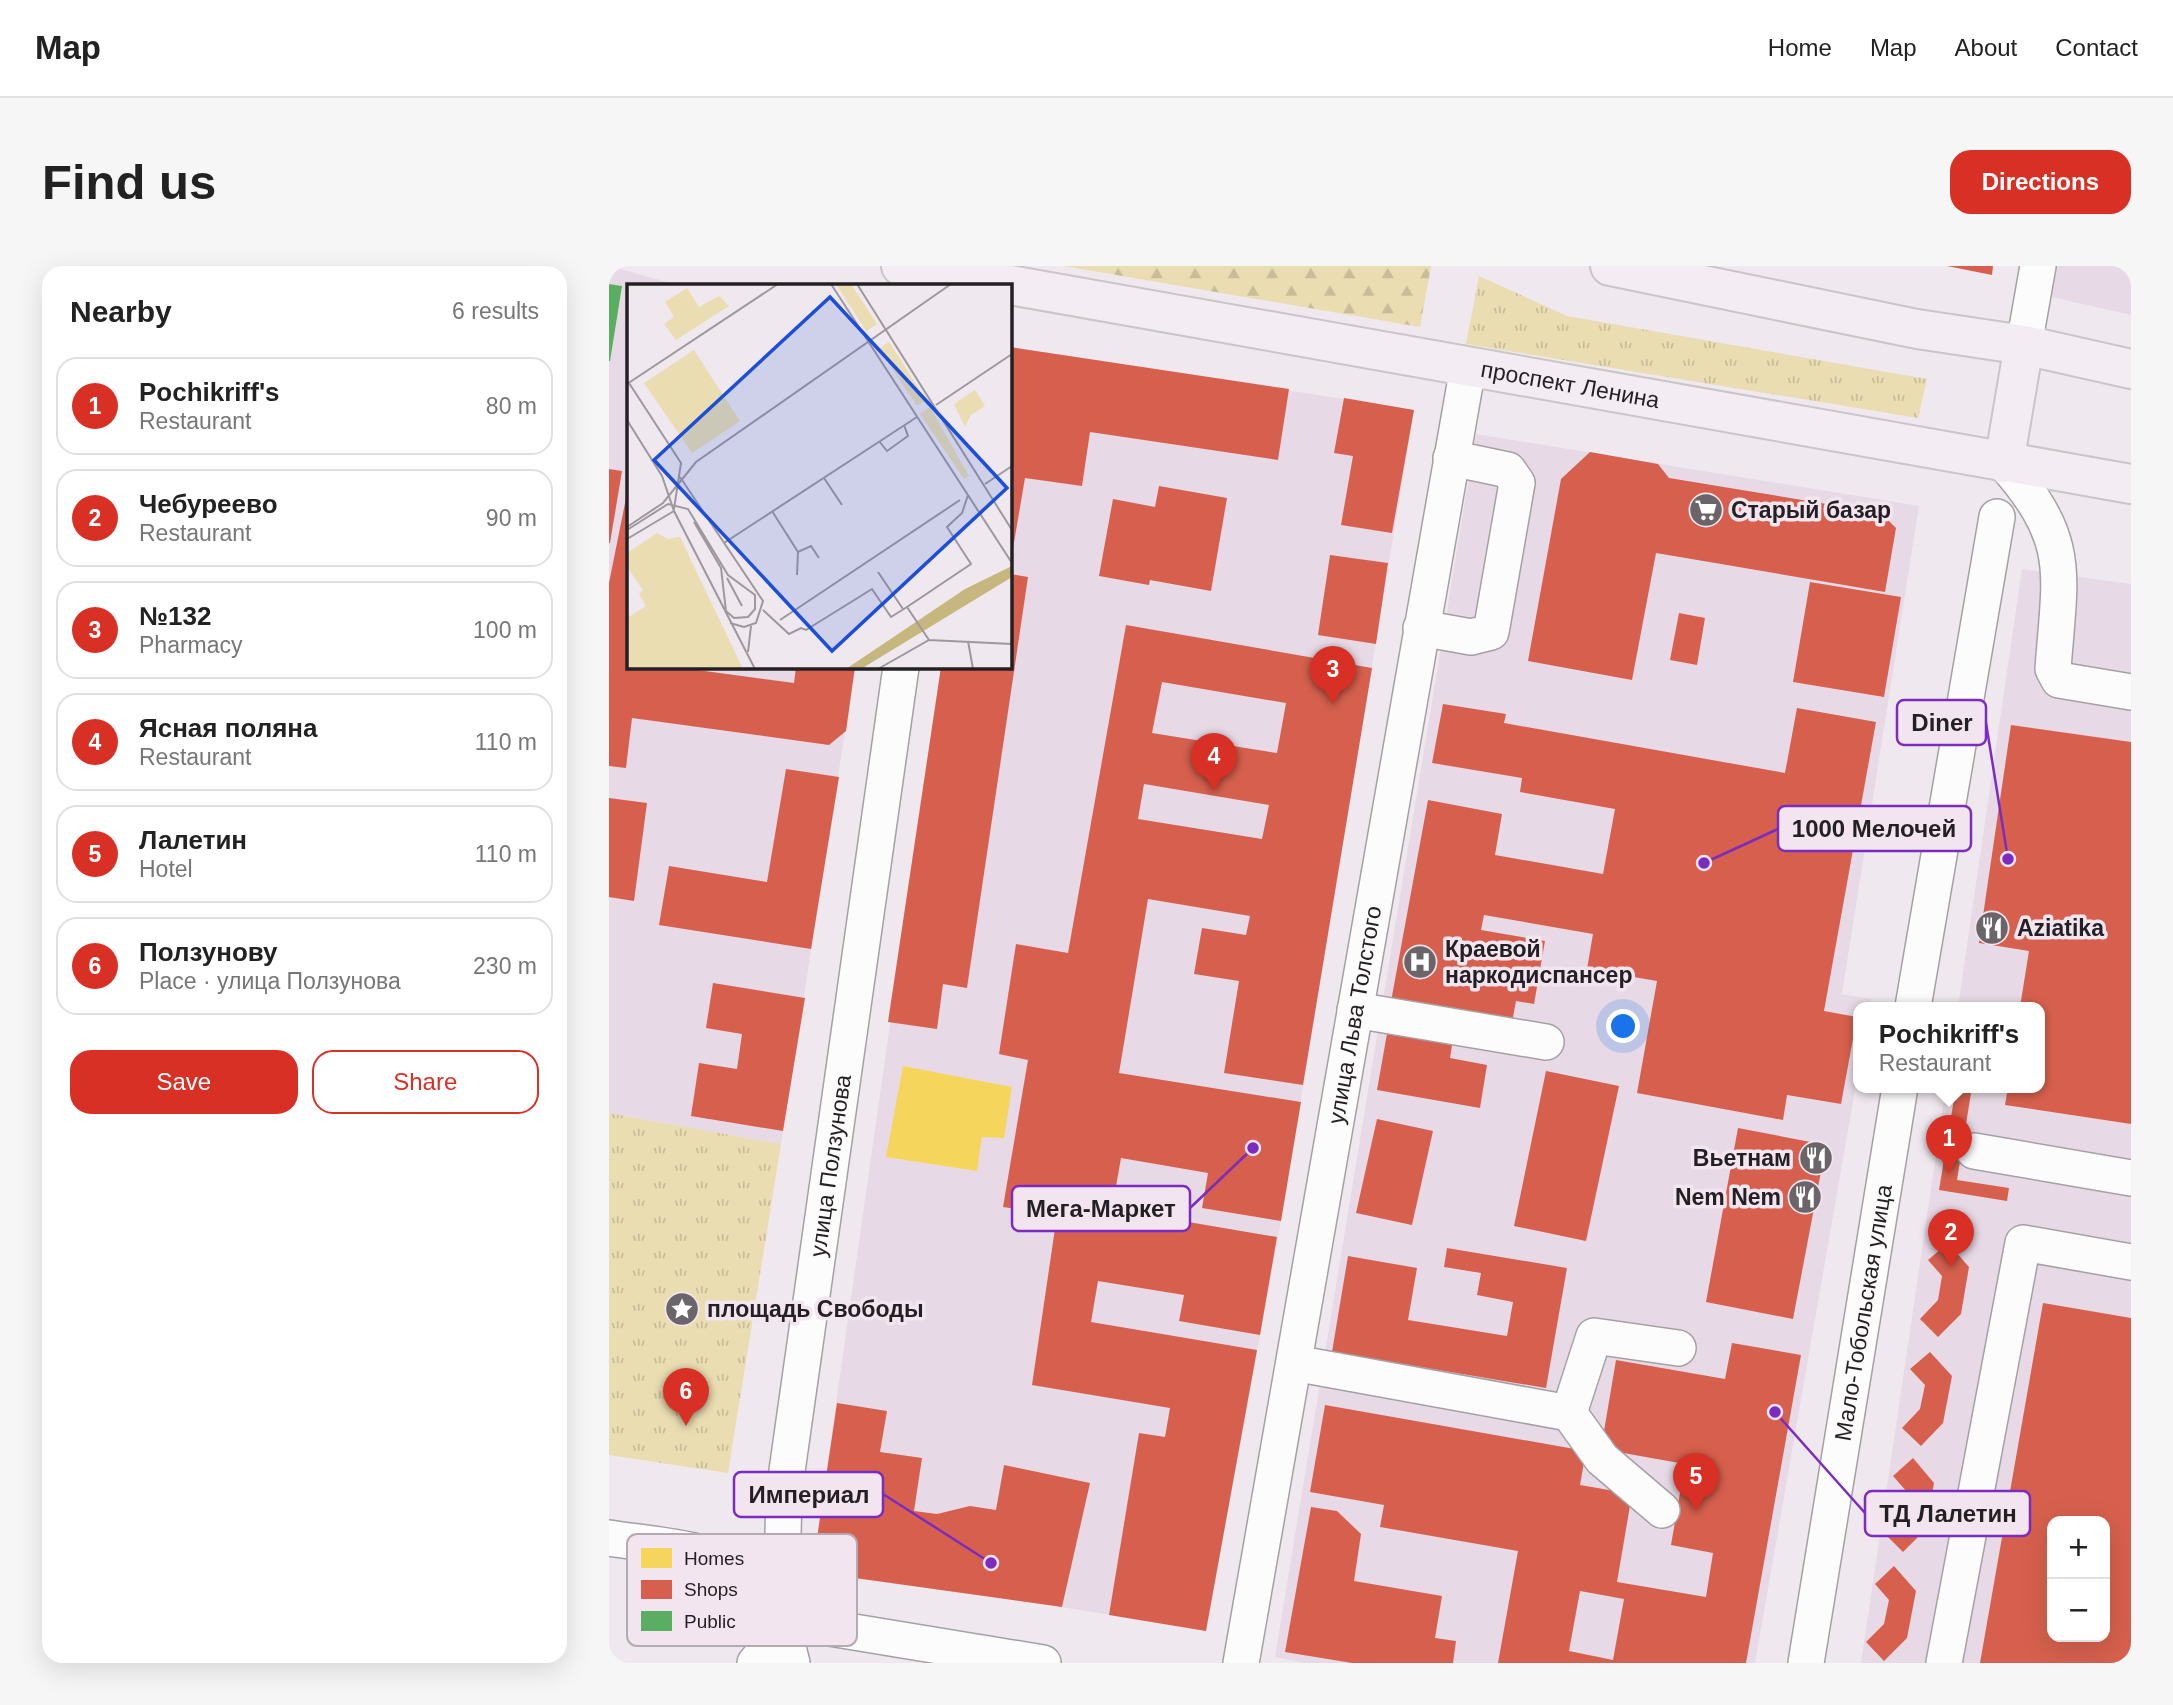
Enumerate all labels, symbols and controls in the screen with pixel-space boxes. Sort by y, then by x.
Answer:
text: Map [35,29,101,66]
text: Home [1768,34,1832,61]
text: Map [1870,34,1917,61]
text: About [1955,34,2017,61]
text: Contact [2055,34,2138,61]
button: Directions [1950,150,2131,214]
text: Find us [42,155,216,209]
inset map [627,284,1011,668]
text: Nearby [70,295,172,328]
text: 6 results [452,298,539,324]
street label: проспект Ленина [1479,356,1662,413]
text: Pochikriff's [139,377,280,407]
text: 1 [89,393,101,419]
text: 80 m [486,393,537,419]
text: Restaurant [139,408,252,434]
text: Чебуреево [139,489,278,519]
supermarket icon: Старый базар [1687,491,1725,529]
place label: Старый базар [1731,497,1891,523]
text: 2 [89,505,101,531]
text: 90 m [486,505,537,531]
text: Restaurant [139,520,252,546]
text: №132 [139,601,211,631]
text: 3 [89,617,101,643]
text: 100 m [473,617,537,643]
text: Pharmacy [139,632,243,658]
pin: 3 [1310,646,1356,704]
callout: Diner [1897,700,1986,745]
text: Diner [1911,709,1973,736]
text: Ясная поляна [139,713,318,743]
text: 4 [89,729,101,755]
text: 110 m [475,729,537,755]
pin: 4 [1191,733,1237,791]
text: Restaurant [139,744,252,770]
callout: 1000 Мелочей [1778,806,1971,851]
text: 1000 Мелочей [1792,815,1956,842]
text: Лалетин [139,825,247,855]
text: 5 [89,841,101,867]
text: 110 m [475,841,537,867]
text: Hotel [139,856,193,882]
street label: улица Льва Толстого [1323,904,1386,1126]
restaurant icon: Aziatika [1973,909,2011,947]
place label: Aziatika [2017,915,2104,941]
place label: Краевой наркодиспансер [1445,936,1632,988]
text: Ползунову [139,937,278,967]
hospital icon: Краевой наркодиспансер [1401,943,1439,981]
text: 6 [89,953,101,979]
text: 230 m [473,953,537,979]
text: Place · улица Ползунова [139,968,401,994]
popup [1853,1002,2045,1093]
your location [1606,1009,1640,1043]
text: Pochikriff's [1879,1019,2019,1049]
button: Save [70,1050,298,1114]
button: Share [312,1050,539,1114]
text: Restaurant [1879,1050,1991,1076]
street label: улица Ползунова [804,1073,856,1259]
pin: 1 [1926,1115,1972,1173]
restaurant icon: Вьетнам [1797,1139,1835,1177]
place label: Вьетнам [1693,1145,1791,1171]
restaurant icon: Nem Nem [1786,1178,1824,1216]
street label: Мало-Тобольская улица [1829,1182,1897,1443]
place label: Nem Nem [1675,1184,1781,1210]
callout: Мега-Маркет [1012,1186,1190,1231]
text: Мега-Маркет [1026,1195,1176,1222]
pin: 2 [1928,1209,1974,1267]
place icon: площадь Свободы [663,1290,701,1328]
place label: площадь Свободы [707,1296,924,1322]
pin: 6 [663,1368,709,1426]
pin: 5 [1673,1453,1719,1511]
callout: Империал [734,1472,883,1517]
text: Империал [749,1481,869,1508]
callout: ТД Лалетин [1865,1491,2030,1536]
text: ТД Лалетин [1879,1500,2017,1527]
map controls [2047,1516,2110,1642]
button: + [2047,1516,2110,1579]
legend [627,1534,857,1646]
text: Homes [684,1548,744,1569]
text: Shops [684,1579,738,1600]
button: − [2047,1579,2110,1642]
text: Public [684,1611,736,1632]

